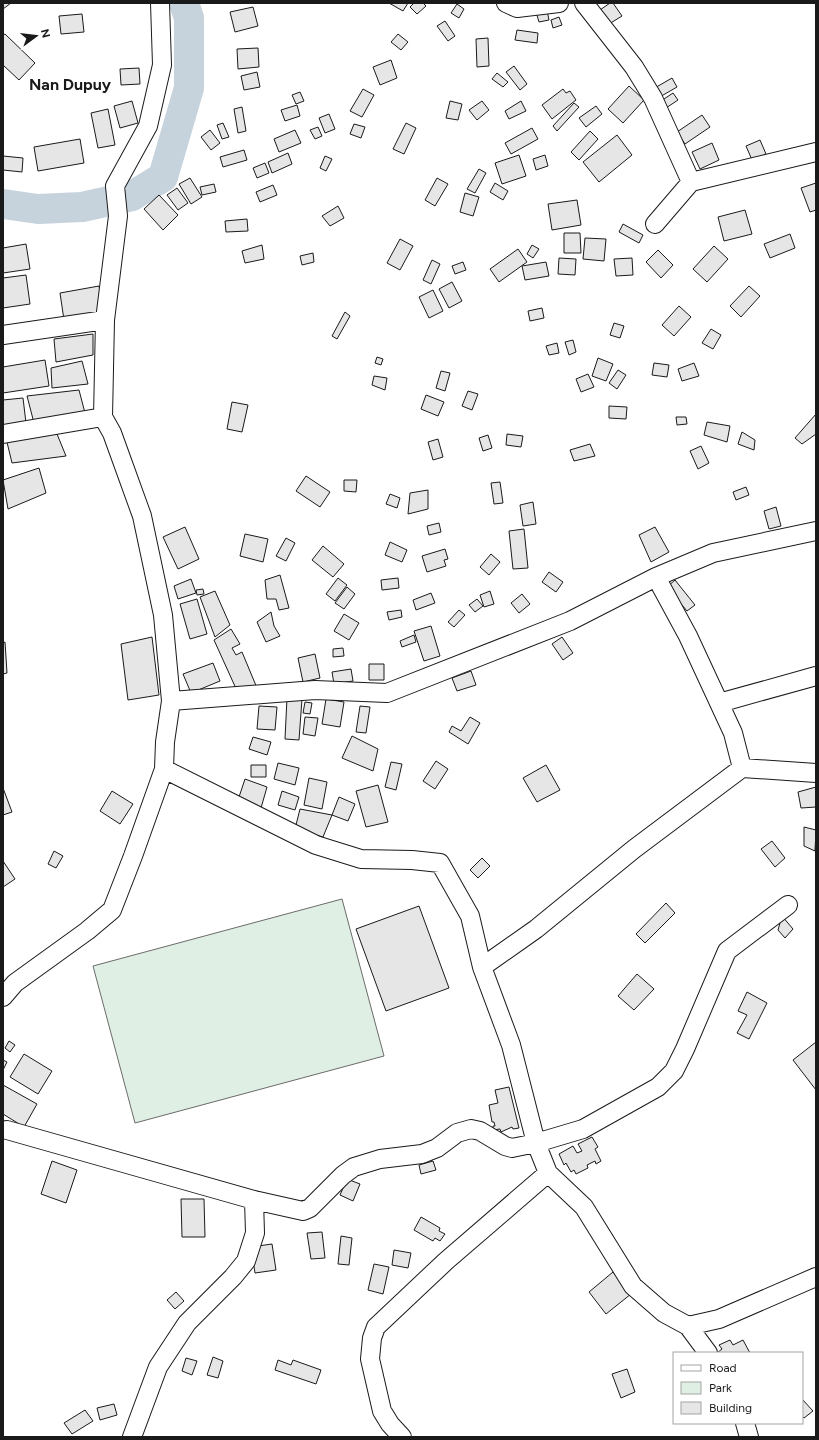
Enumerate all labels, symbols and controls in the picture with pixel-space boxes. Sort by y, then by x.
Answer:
north arrow [16,16,56,56]
text: N [38,28,53,39]
district label: Nan Dupuy [29,75,112,94]
legend [673,1352,803,1424]
text: Road [709,1361,737,1375]
text: Park [709,1381,732,1395]
text: Building [709,1401,752,1415]

